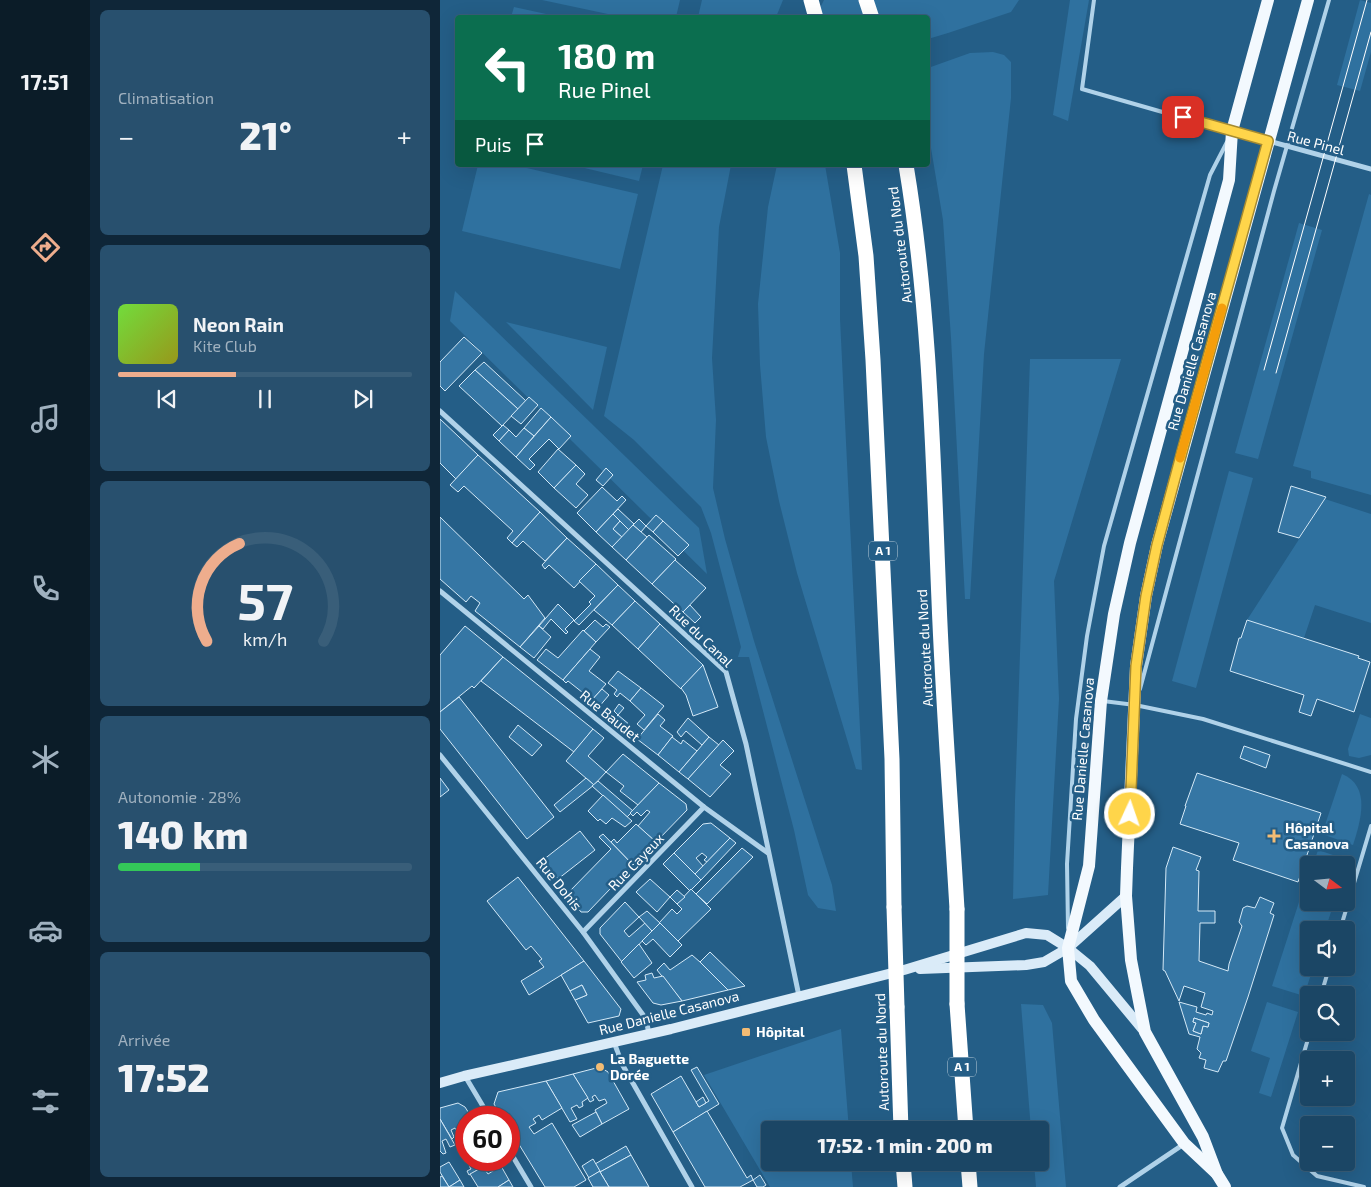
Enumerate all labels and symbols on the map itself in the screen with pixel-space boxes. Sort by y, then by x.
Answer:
pin [1162,96,1204,138]
street label: Rue Pinel [1286,127,1348,159]
street label: Autoroute du Nord [884,186,915,305]
street label: Rue Danielle Casanova [1164,289,1220,432]
road number: A 1 [869,542,897,560]
street label: Autoroute du Nord [913,589,936,707]
street label: Rue du Canal [666,601,737,671]
street label: Rue Danielle Casanova [1068,677,1097,821]
street label: Rue Baudet [577,686,644,745]
position arrow [1103,787,1155,839]
place label: Hôpital Casanova [1285,819,1349,852]
street label: Rue Cayeux [604,829,668,894]
marker: Hôpital Casanova [1267,829,1281,843]
street label: Rue Dohis [533,854,586,914]
north arrow [1300,856,1355,911]
street label: Rue Danielle Casanova [597,987,741,1038]
street label: Autoroute du Nord [871,993,892,1111]
place label: Hôpital [756,1023,805,1040]
marker: Hôpital [740,1026,752,1038]
place label: La Baguette Dorée [610,1050,689,1083]
road number: A 1 [948,1058,976,1076]
marker: La Baguette Dorée [594,1061,606,1073]
speed limit sign: 60 [455,1106,520,1171]

